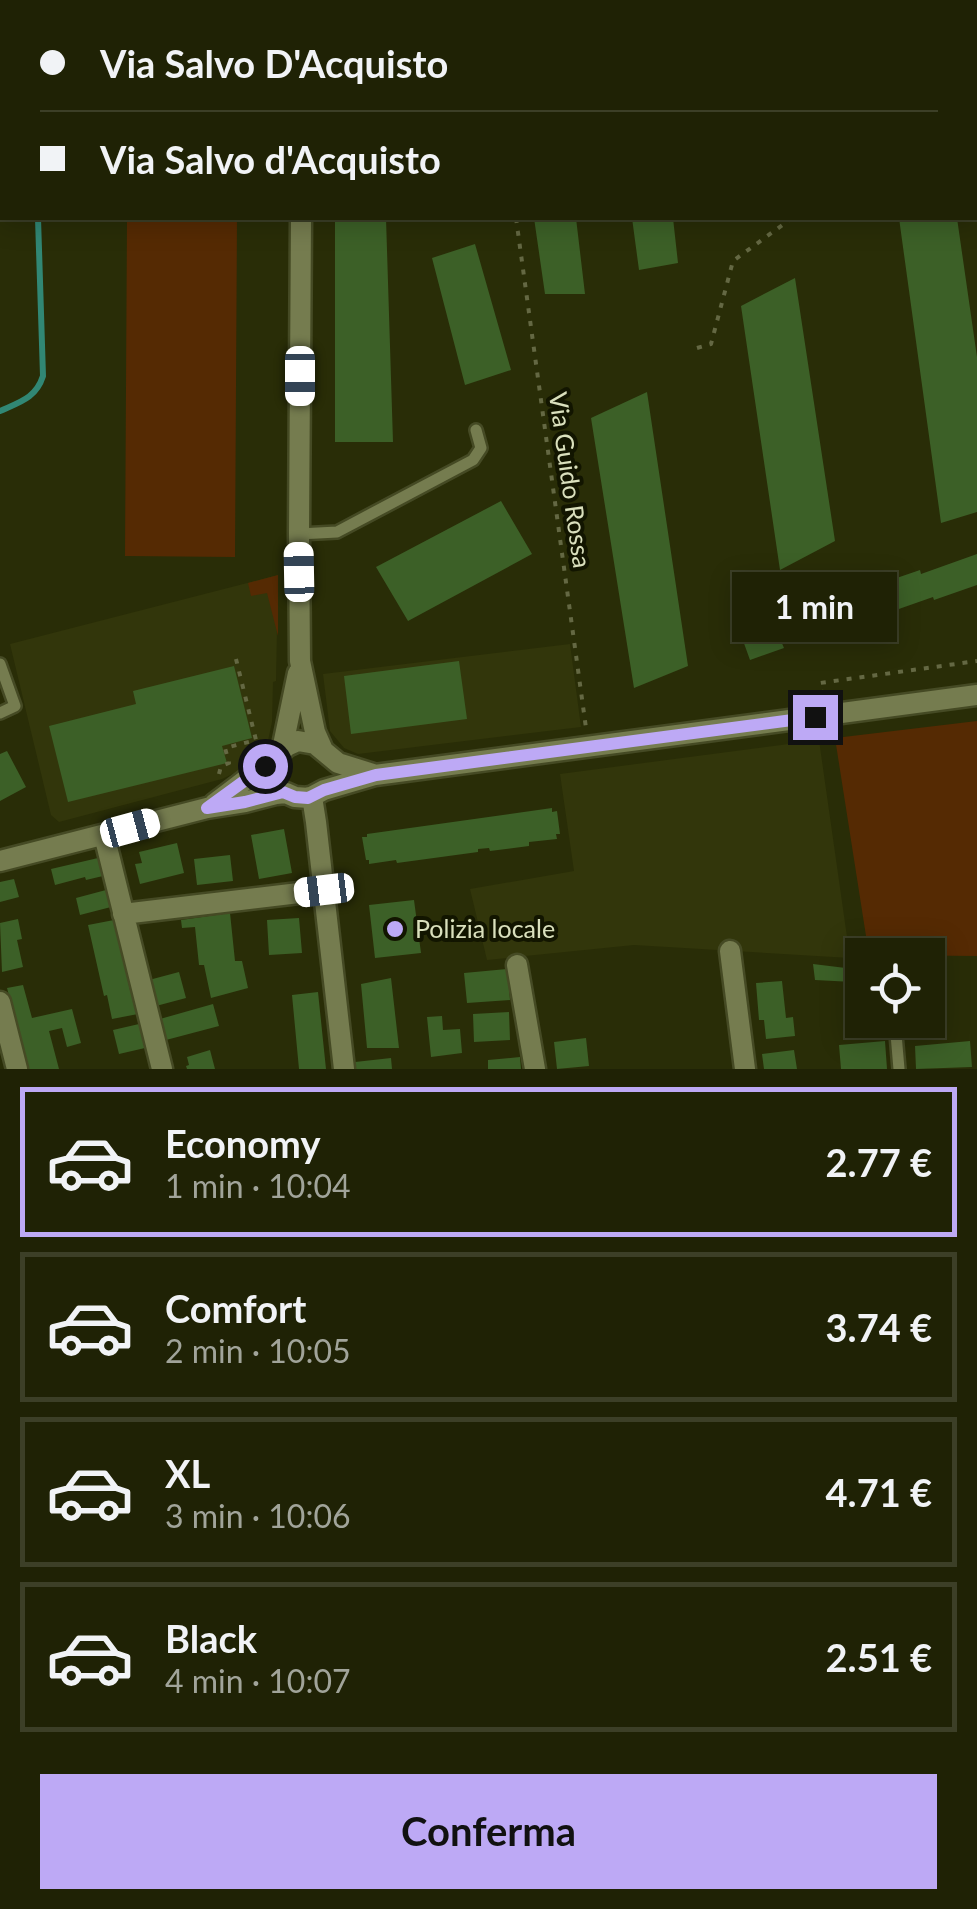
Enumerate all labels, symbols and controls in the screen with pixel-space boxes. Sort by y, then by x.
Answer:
text: Via Salvo D'Acquisto [100,40,448,86]
text: Via Salvo d'Acquisto [100,136,441,182]
car [285,346,315,406]
street label: Via Guido Rossa [544,390,598,570]
car [283,542,315,602]
callout: 1 min [732,572,898,642]
text: 1 min [775,587,854,626]
route end [793,695,838,740]
route start [243,744,288,789]
car [97,806,163,850]
car [292,871,356,909]
place label: Polizia locale [415,913,555,943]
marker: Polizia locale [384,918,406,940]
map controls [845,938,945,1038]
button: locate [845,938,945,1038]
icon: car [45,1117,135,1207]
text: Economy [165,1120,320,1166]
text: 2.77 € [826,1139,932,1185]
text: 1 min · 10:04 [165,1166,351,1205]
icon: car [45,1282,135,1372]
text: Comfort [165,1285,306,1331]
text: 3.74 € [826,1304,932,1350]
text: 2 min · 10:05 [165,1331,351,1370]
icon: car [45,1447,135,1537]
text: XL [165,1450,210,1496]
text: 4.71 € [826,1469,932,1515]
text: 3 min · 10:06 [165,1496,351,1535]
icon: car [45,1612,135,1702]
text: Black [165,1615,257,1661]
text: 2.51 € [826,1634,932,1680]
text: 4 min · 10:07 [165,1661,351,1700]
button: Conferma [40,1774,937,1889]

